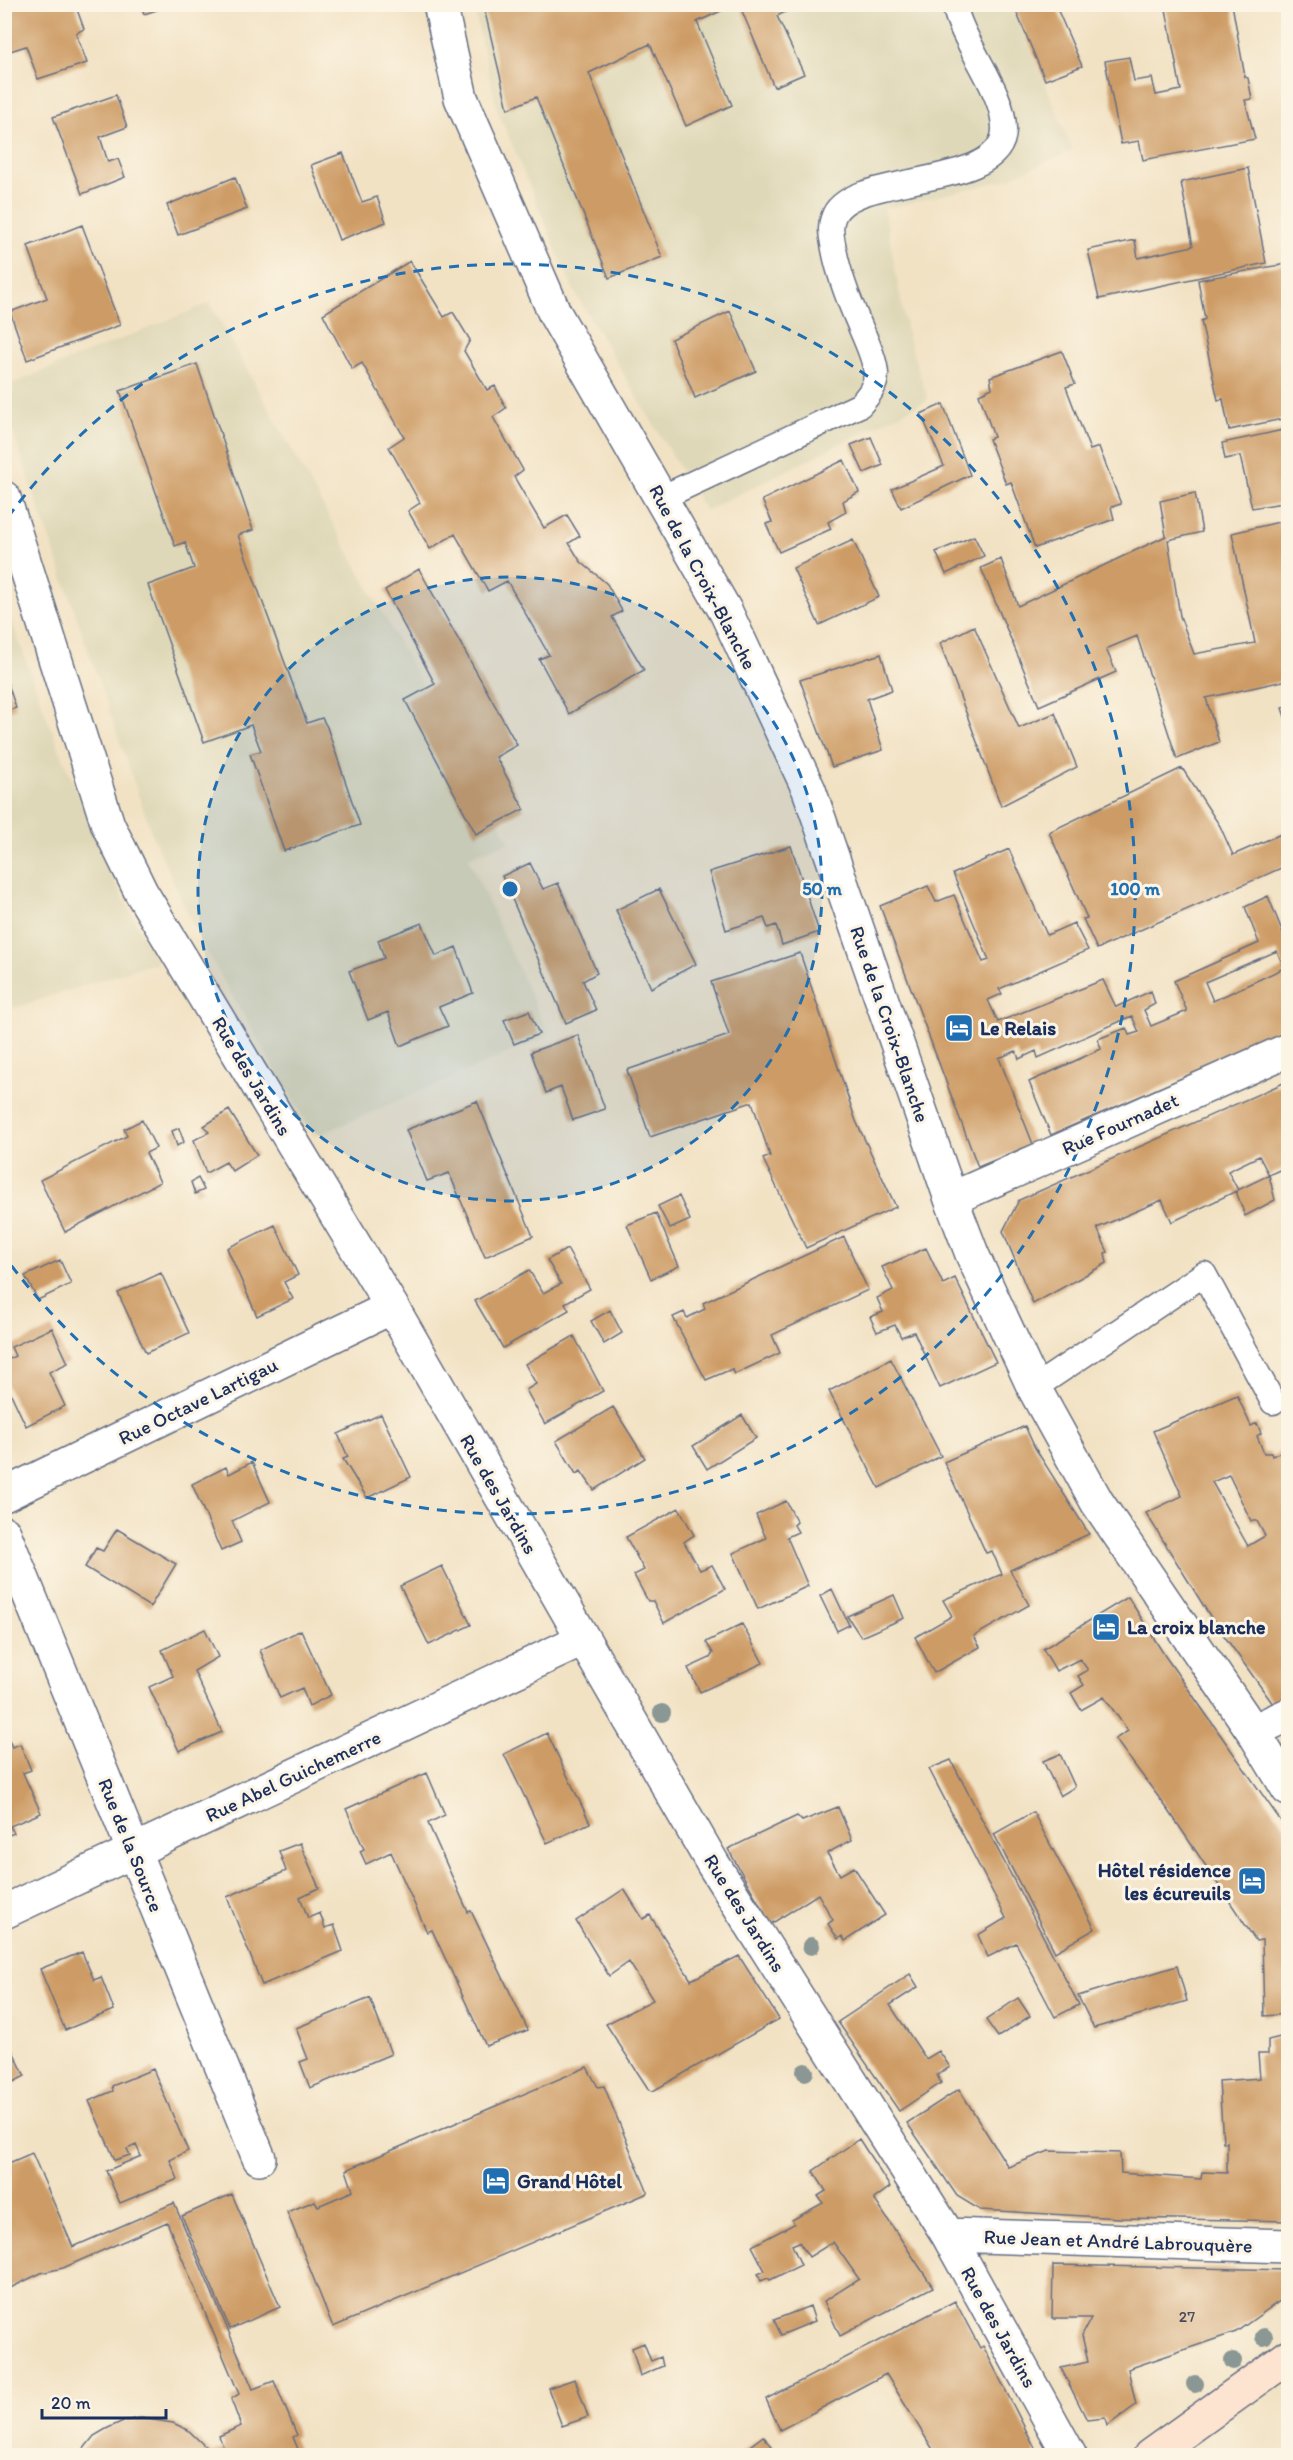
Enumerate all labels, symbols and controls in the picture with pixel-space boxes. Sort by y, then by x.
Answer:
street label: Rue de la Croix-Blanche [644,480,762,674]
text: 50 m [802,878,843,900]
text: 100 m [1110,878,1161,900]
centre of rings [500,879,520,899]
street label: Rue de la Croix-Blanche [845,923,935,1125]
street label: Rue des Jardins [207,1012,297,1140]
hotel icon: Le Relais [943,1012,975,1044]
place label: Le Relais [980,1016,1056,1040]
street label: Rue Fournadet [1058,1088,1182,1160]
street label: Rue Octave Lartigau [114,1352,282,1450]
street label: Rue des Jardins [455,1430,543,1558]
hotel icon: La croix blanche [1090,1611,1122,1643]
place label: La croix blanche [1127,1615,1266,1639]
street label: Rue Abel Guichemerre [201,1725,385,1827]
street label: Rue de la Source [93,1775,169,1915]
street label: Rue des Jardins [699,1850,791,1976]
place label: Hôtel résidence les écureuils [1098,1858,1231,1905]
hotel icon: Hôtel résidence les écureuils [1236,1865,1268,1897]
hotel icon: Grand Hôtel [480,2165,512,2197]
place label: Grand Hôtel [517,2169,622,2193]
street label: Rue Jean et André Labrouquère [983,2224,1253,2258]
street label: Rue des Jardins [956,2262,1042,2392]
house number: 27 [1179,2307,1195,2326]
scale bar [42,2382,166,2420]
text: 20 m [51,2392,91,2414]

